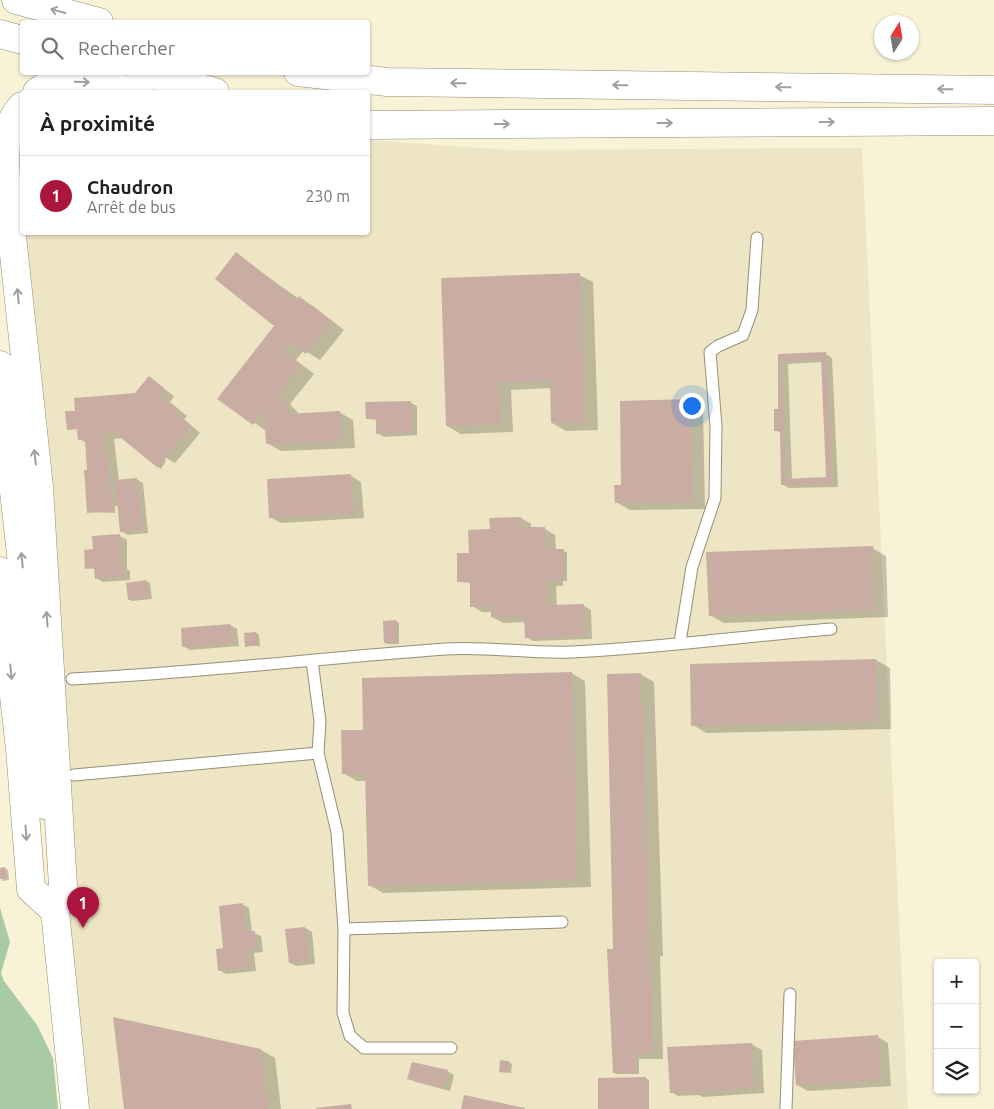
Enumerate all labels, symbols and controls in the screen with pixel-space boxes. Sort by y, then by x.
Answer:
one-way arrow [50,6,66,16]
north arrow [874,15,919,60]
search box [20,20,370,75]
icon: search [38,34,66,62]
text: Rechercher [78,37,175,59]
one-way arrow [74,77,90,86]
one-way arrow [450,78,466,88]
one-way arrow [613,80,629,90]
one-way arrow [775,82,792,92]
one-way arrow [938,84,954,94]
text: À proximité [40,111,155,135]
one-way arrow [819,117,835,127]
one-way arrow [656,118,673,128]
one-way arrow [494,120,510,129]
text: Chaudron [87,176,173,198]
text: 1 [51,187,61,205]
text: 230 m [305,187,350,205]
text: Arrêt de bus [87,198,176,216]
one-way arrow [13,288,23,304]
your location [679,393,705,419]
one-way arrow [31,449,40,465]
one-way arrow [17,552,27,568]
one-way arrow [42,612,51,628]
one-way arrow [6,663,16,679]
one-way arrow [22,825,31,841]
pin: 1 [67,887,99,928]
map controls [934,959,979,1094]
button: + [934,959,979,1004]
button: − [934,1004,979,1049]
button: layers [934,1049,979,1094]

